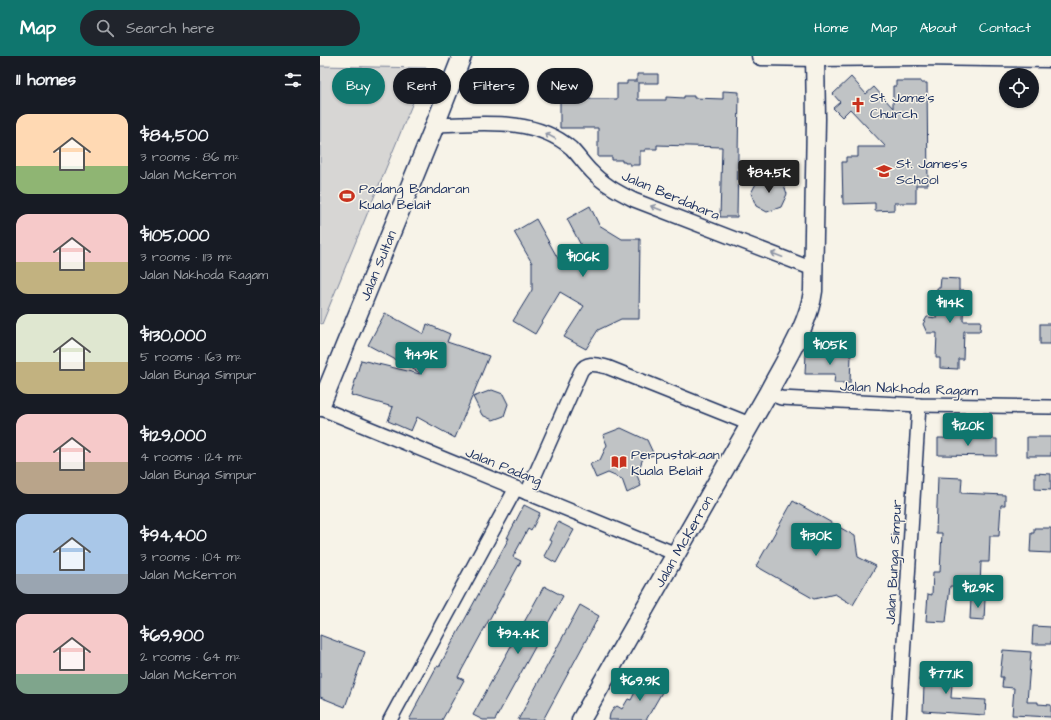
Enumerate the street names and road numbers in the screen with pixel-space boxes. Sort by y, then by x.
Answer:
street label: Jalan Berdahara [618,166,723,226]
street label: Jalan Sultan [355,227,402,304]
street label: Jalan Nakhoda Ragam [840,377,978,401]
street label: Jalan Padang [462,442,545,491]
street label: Jalan McKerron [650,492,718,591]
street label: Jalan Bunga Simpur [881,499,907,625]

